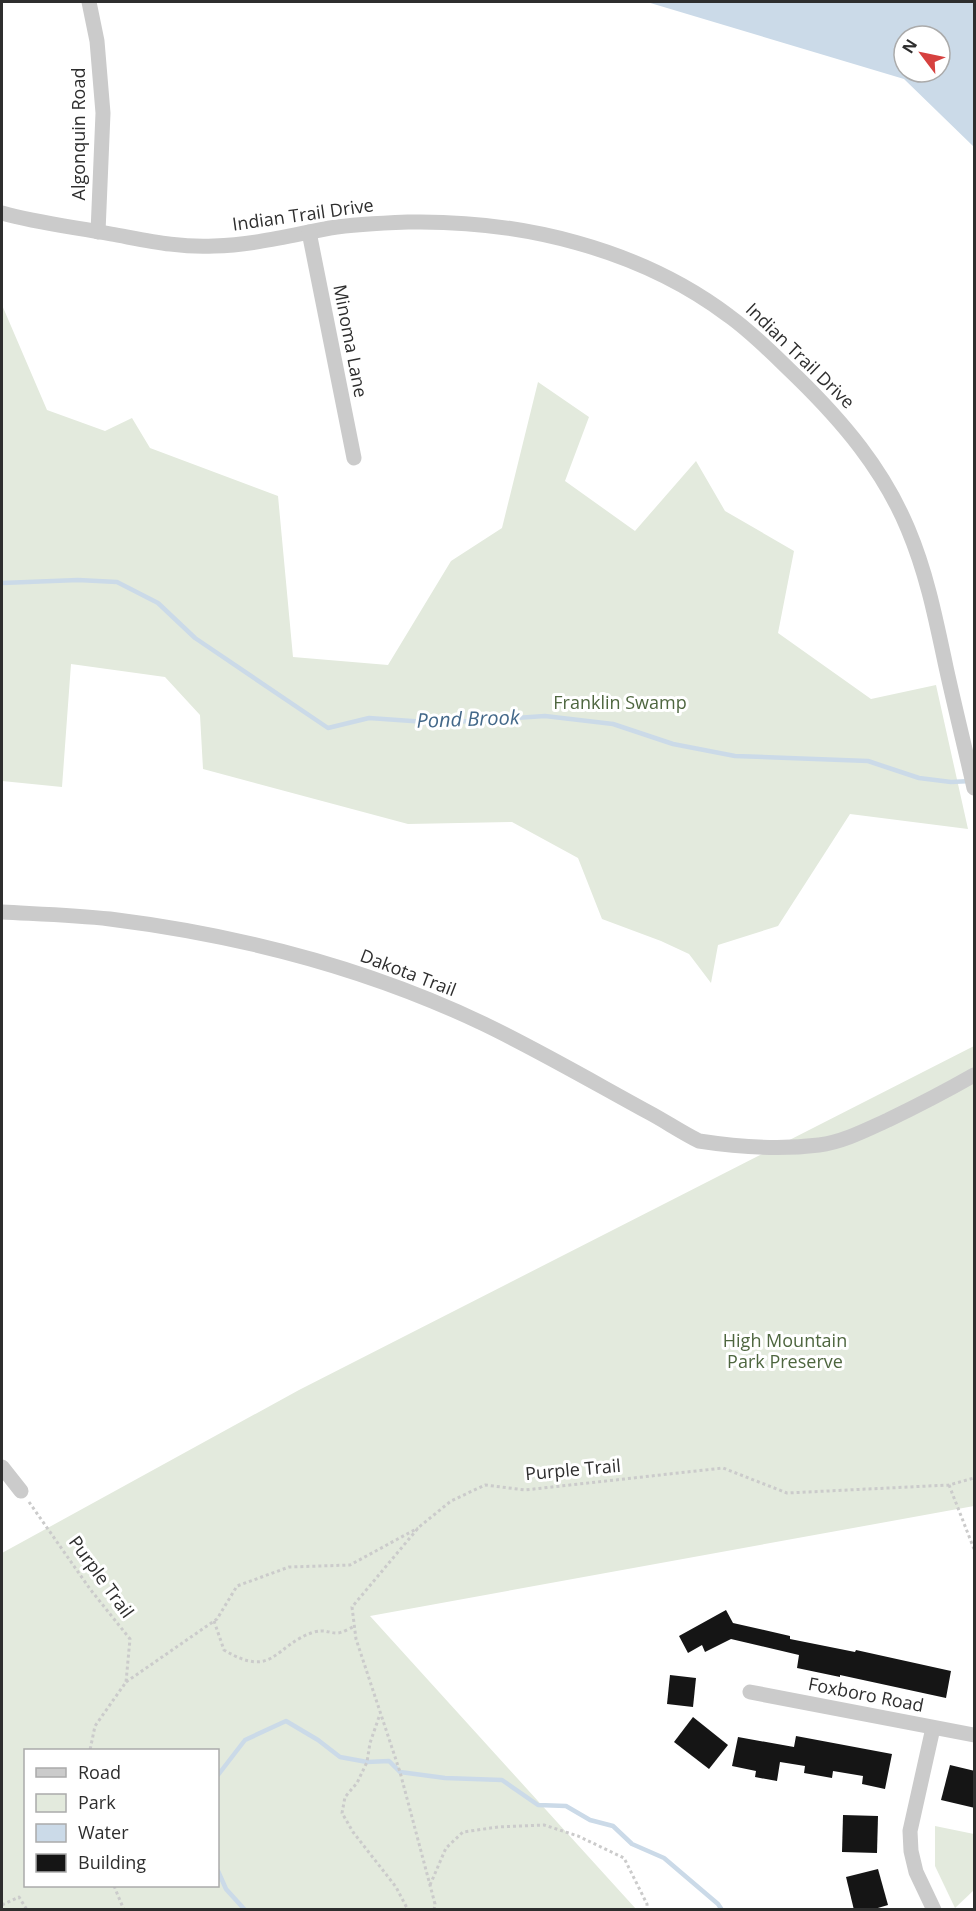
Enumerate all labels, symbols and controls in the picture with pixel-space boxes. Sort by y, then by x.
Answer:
north arrow [892,24,952,84]
text: N [897,35,922,57]
street label: Algonquin Road [66,68,90,200]
street label: Indian Trail Drive [231,192,375,236]
street label: Minoma Lane [328,282,374,399]
street label: Indian Trail Drive [741,297,860,413]
park label: Franklin Swamp [553,690,687,714]
water label: Pond Brook [416,703,521,734]
street label: Dakota Trail [357,943,460,1001]
park label: High Mountain Park Preserve [723,1328,847,1373]
street label: Purple Trail [524,1453,622,1485]
street label: Purple Trail [64,1531,140,1622]
street label: Foxboro Road [806,1671,926,1717]
legend [24,1749,219,1887]
text: Road [78,1760,121,1784]
text: Park [78,1790,116,1814]
text: Water [78,1820,129,1844]
text: Building [78,1850,146,1874]

